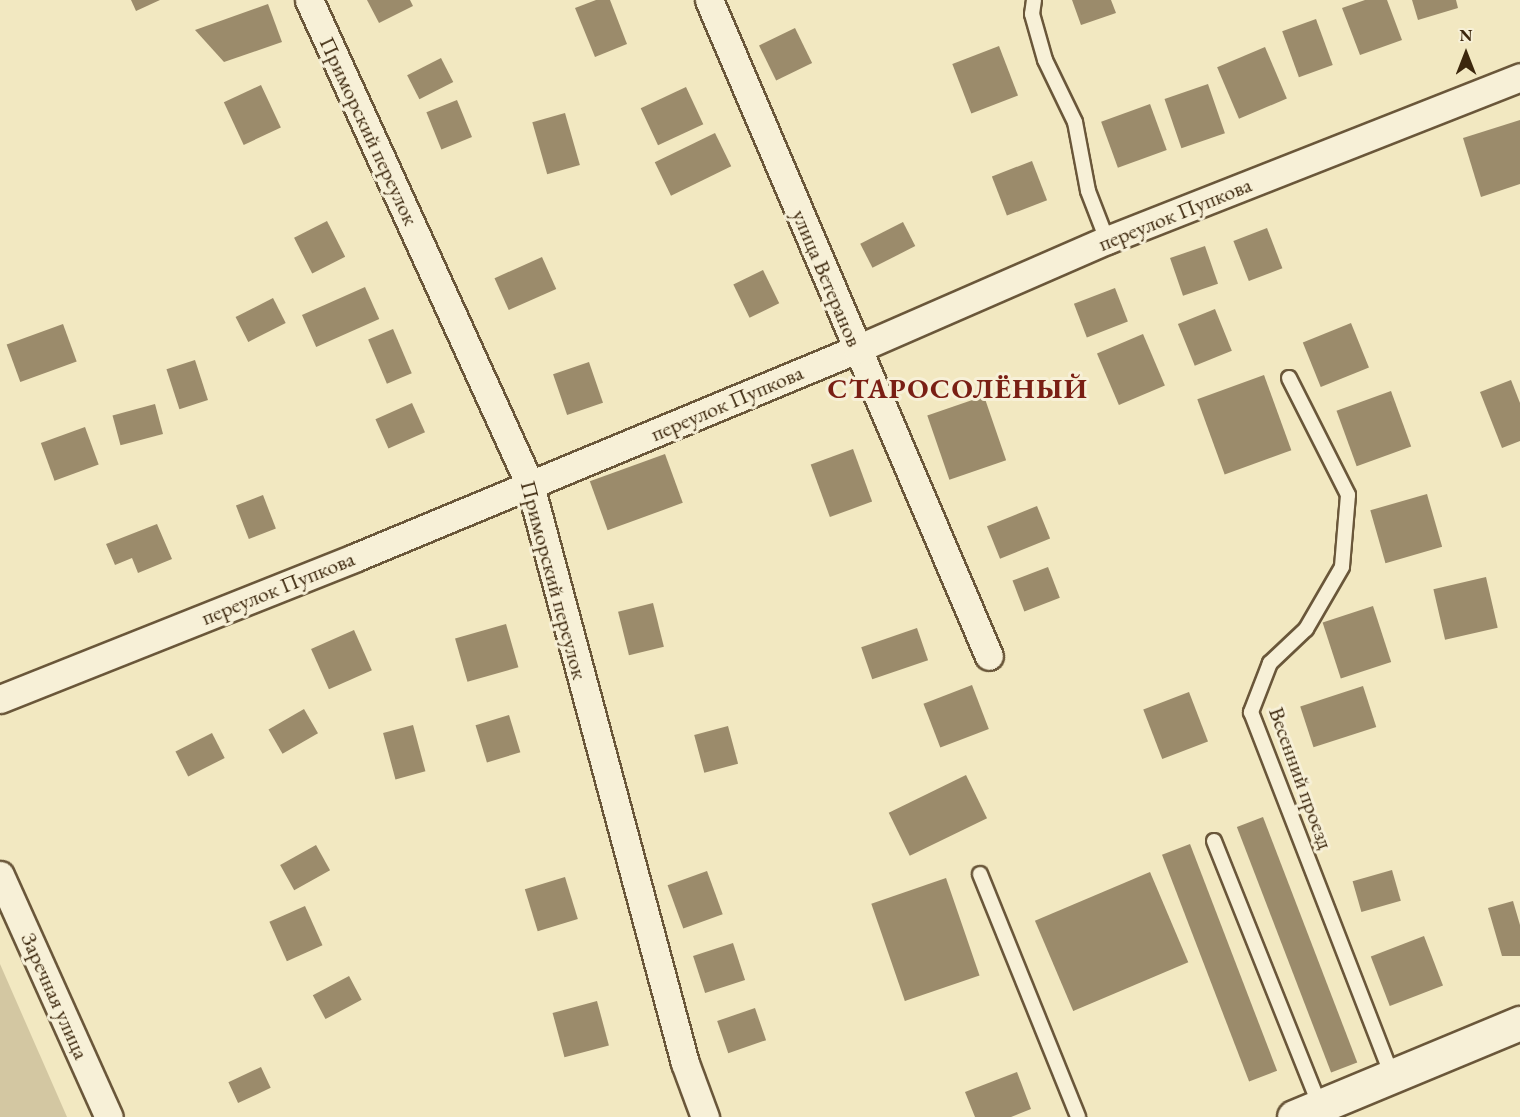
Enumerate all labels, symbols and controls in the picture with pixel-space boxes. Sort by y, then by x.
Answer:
north arrow [1436,24,1496,84]
text: N [1460,25,1472,46]
street label: Приморский переулок [314,33,424,229]
street label: переулок Пупкова [1094,171,1256,257]
street label: улица Ветеранов [786,206,868,350]
street label: переулок Пупкова [647,359,807,447]
district label: СТАРОCОЛЁНЫЙ [828,371,1088,405]
street label: Приморский переулок [515,478,593,682]
street label: переулок Пупкова [197,545,359,631]
street label: Весенний проезд [1263,703,1339,853]
street label: Заречная улица [15,929,95,1063]

